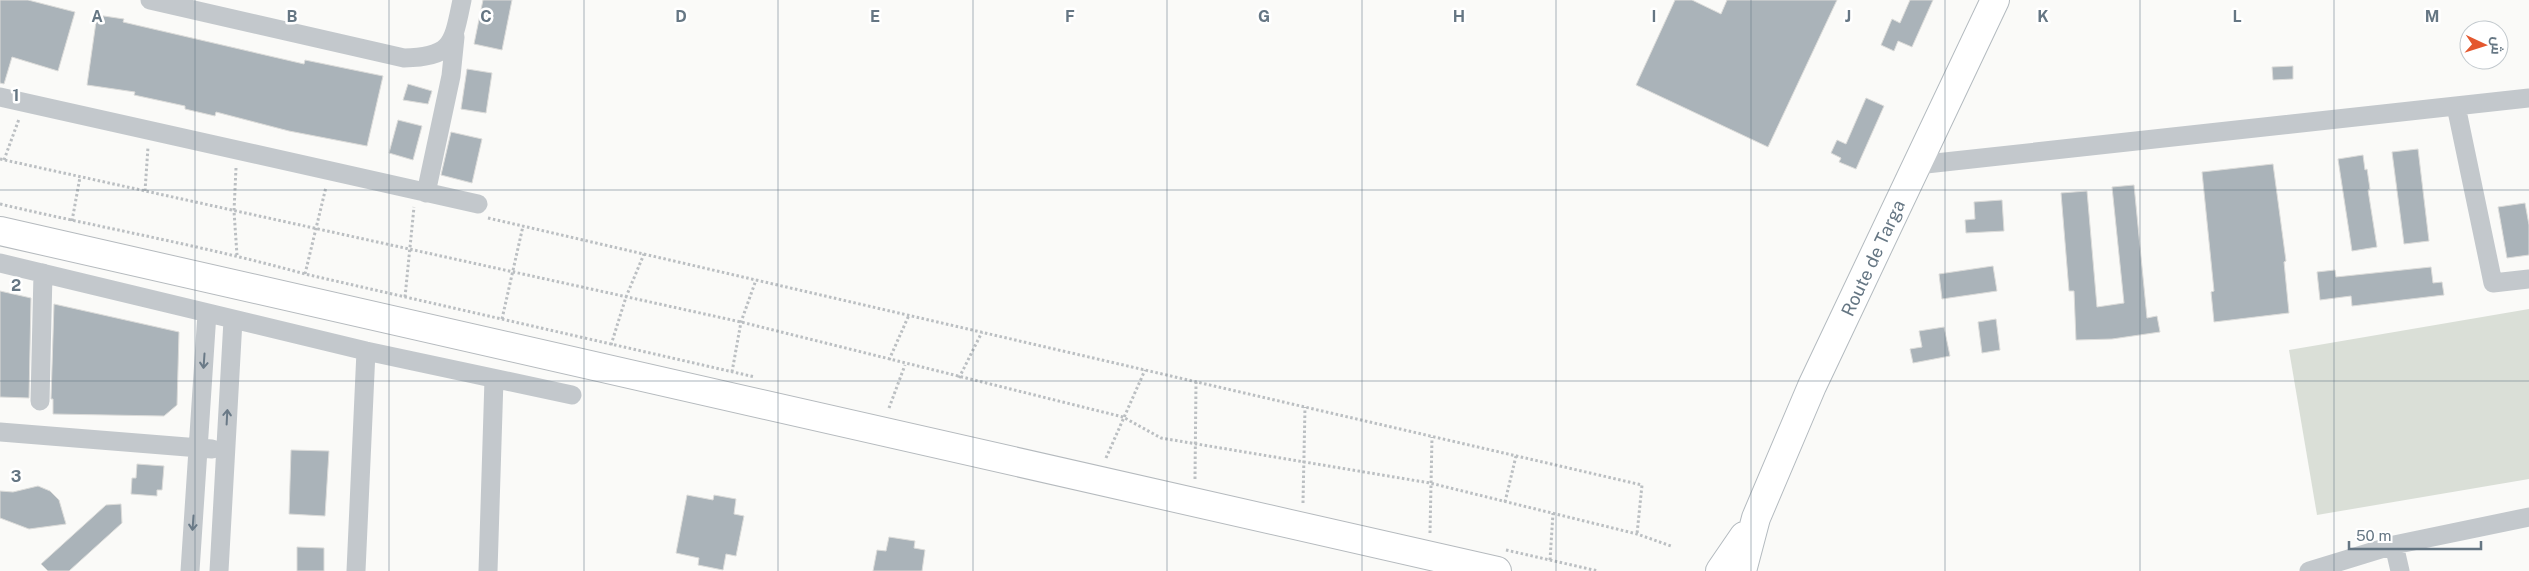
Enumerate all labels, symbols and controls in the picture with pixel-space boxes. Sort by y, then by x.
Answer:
text: A [91,7,103,26]
text: B [287,7,298,26]
text: C [480,7,492,26]
text: D [675,7,687,26]
text: E [870,7,880,26]
text: F [1065,7,1075,26]
text: G [1258,7,1270,26]
text: H [1453,7,1465,26]
text: I [1652,7,1656,26]
text: J [1845,7,1851,26]
text: K [2037,7,2049,26]
text: L [2232,7,2242,26]
text: M [2425,7,2439,26]
north arrow [2459,20,2509,70]
text: ش [2487,36,2506,55]
text: 1 [13,86,19,105]
street label: Route de Targa [1837,197,1909,319]
text: 2 [11,276,21,295]
one-way arrow [200,353,209,369]
one-way arrow [223,410,232,426]
text: 3 [11,467,21,486]
one-way arrow [189,515,198,531]
scale bar [2349,518,2482,550]
text: 50 m [2356,527,2391,544]

